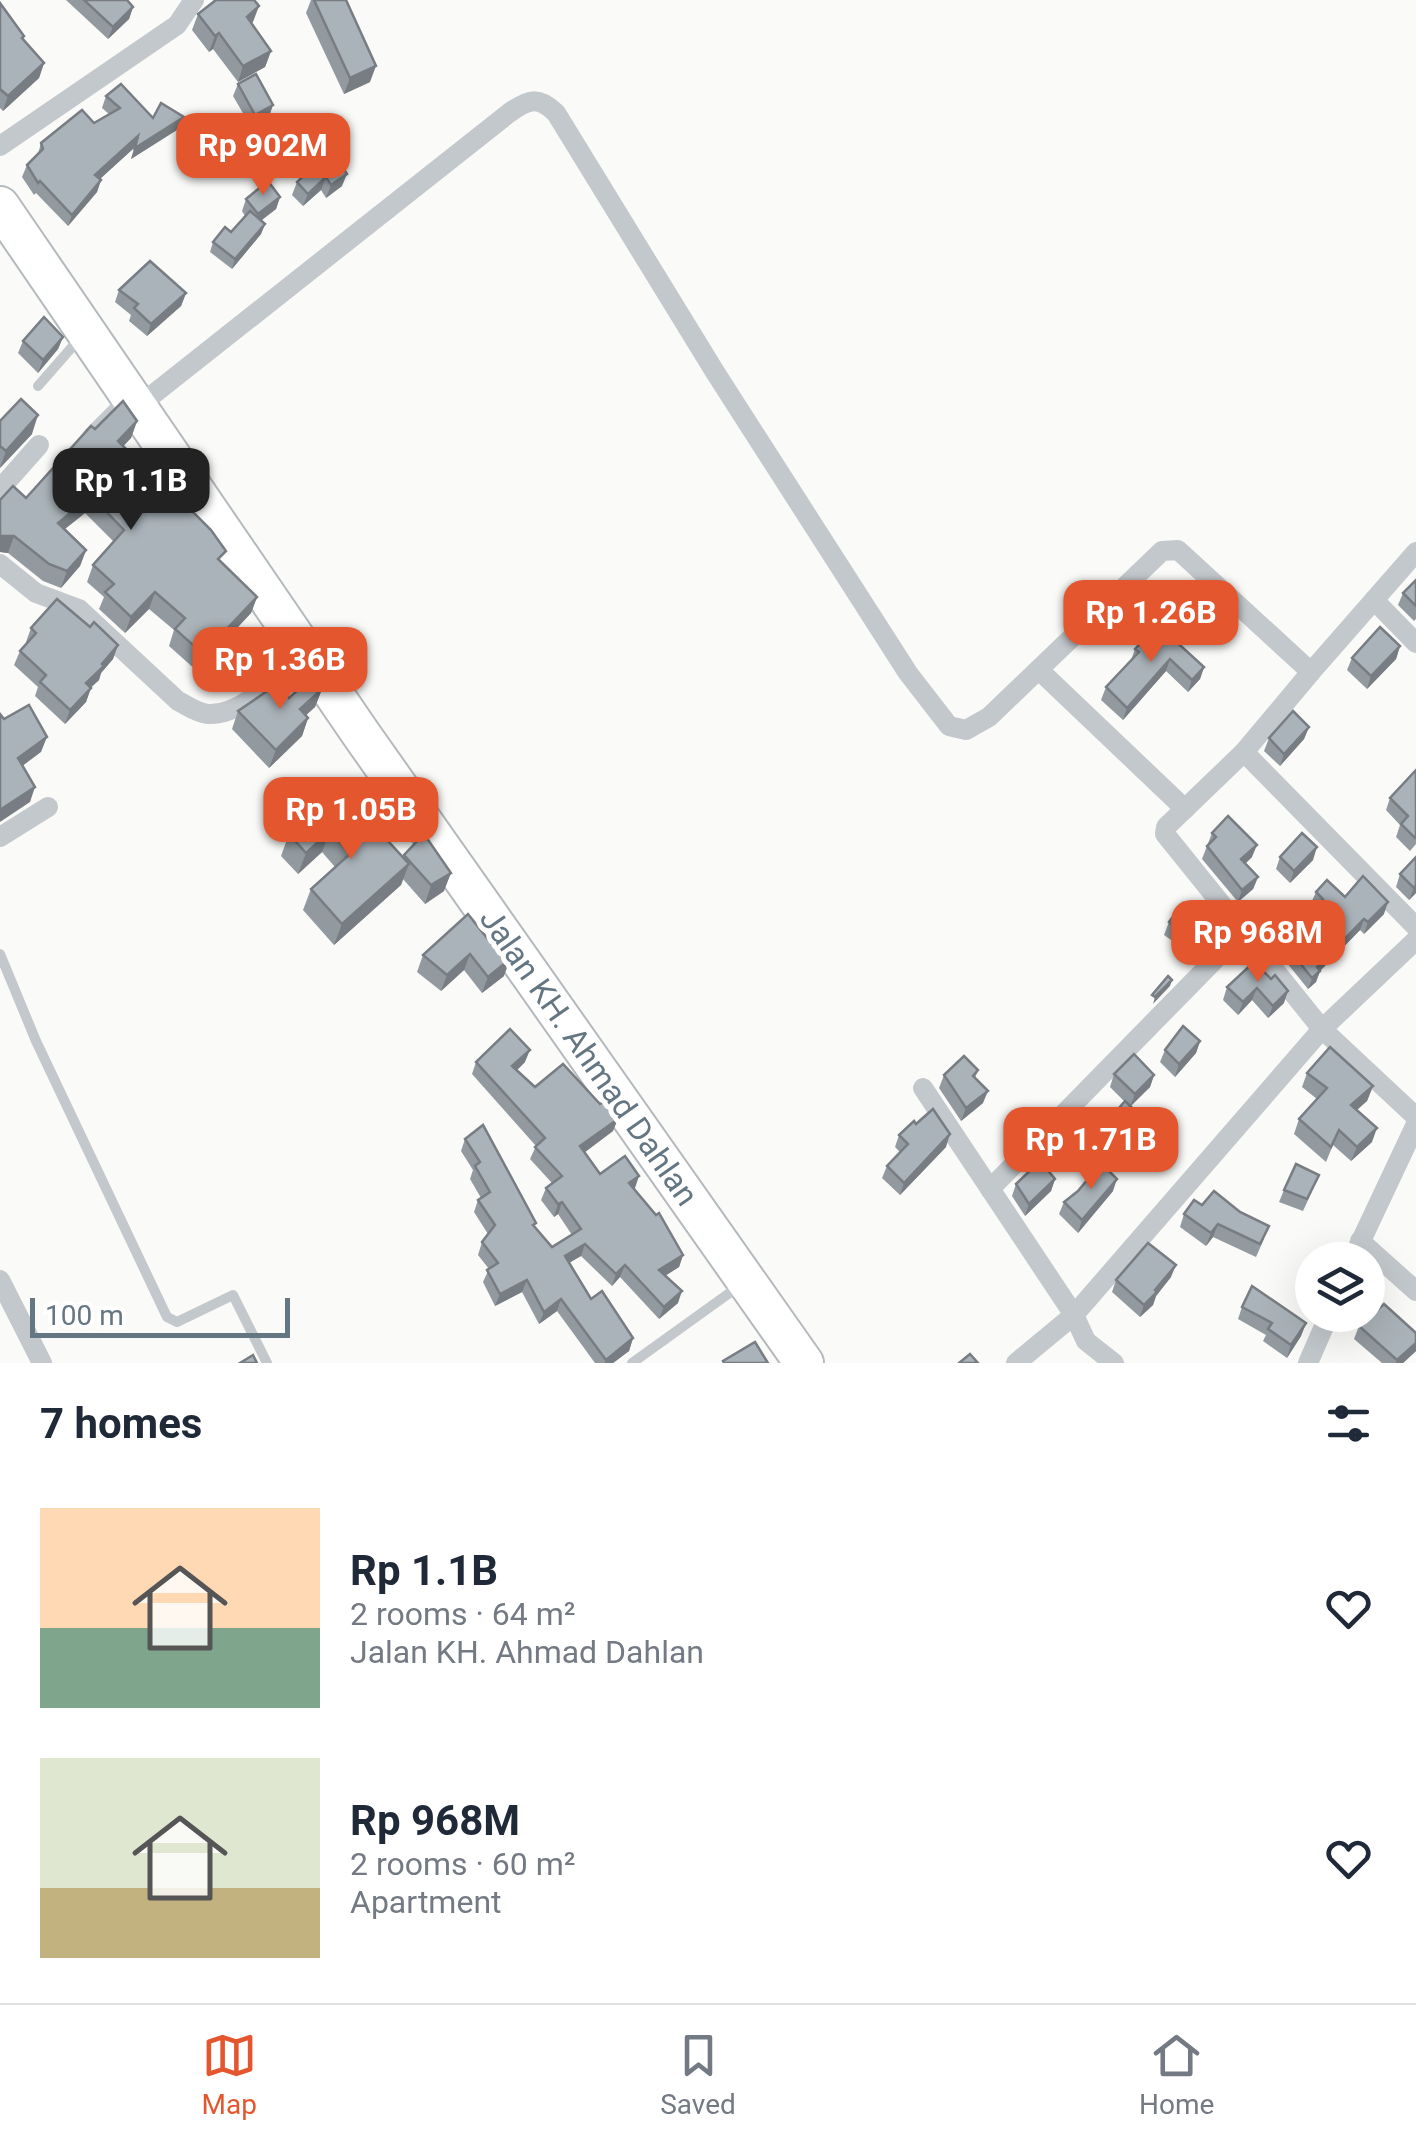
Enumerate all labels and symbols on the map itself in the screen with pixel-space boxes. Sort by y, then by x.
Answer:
pin: Rp 902M [171,113,355,198]
pin: Rp 1.1B [39,448,223,533]
pin: Rp 1.26B [1048,580,1254,665]
pin: Rp 1.36B [177,627,383,712]
pin: Rp 1.05B [248,777,454,862]
pin: Rp 968M [1166,900,1350,985]
street label: Jalan KH. Ahmad Dahlan [472,901,706,1213]
pin: Rp 1.71B [988,1107,1194,1192]
scale bar [30,1293,290,1338]

